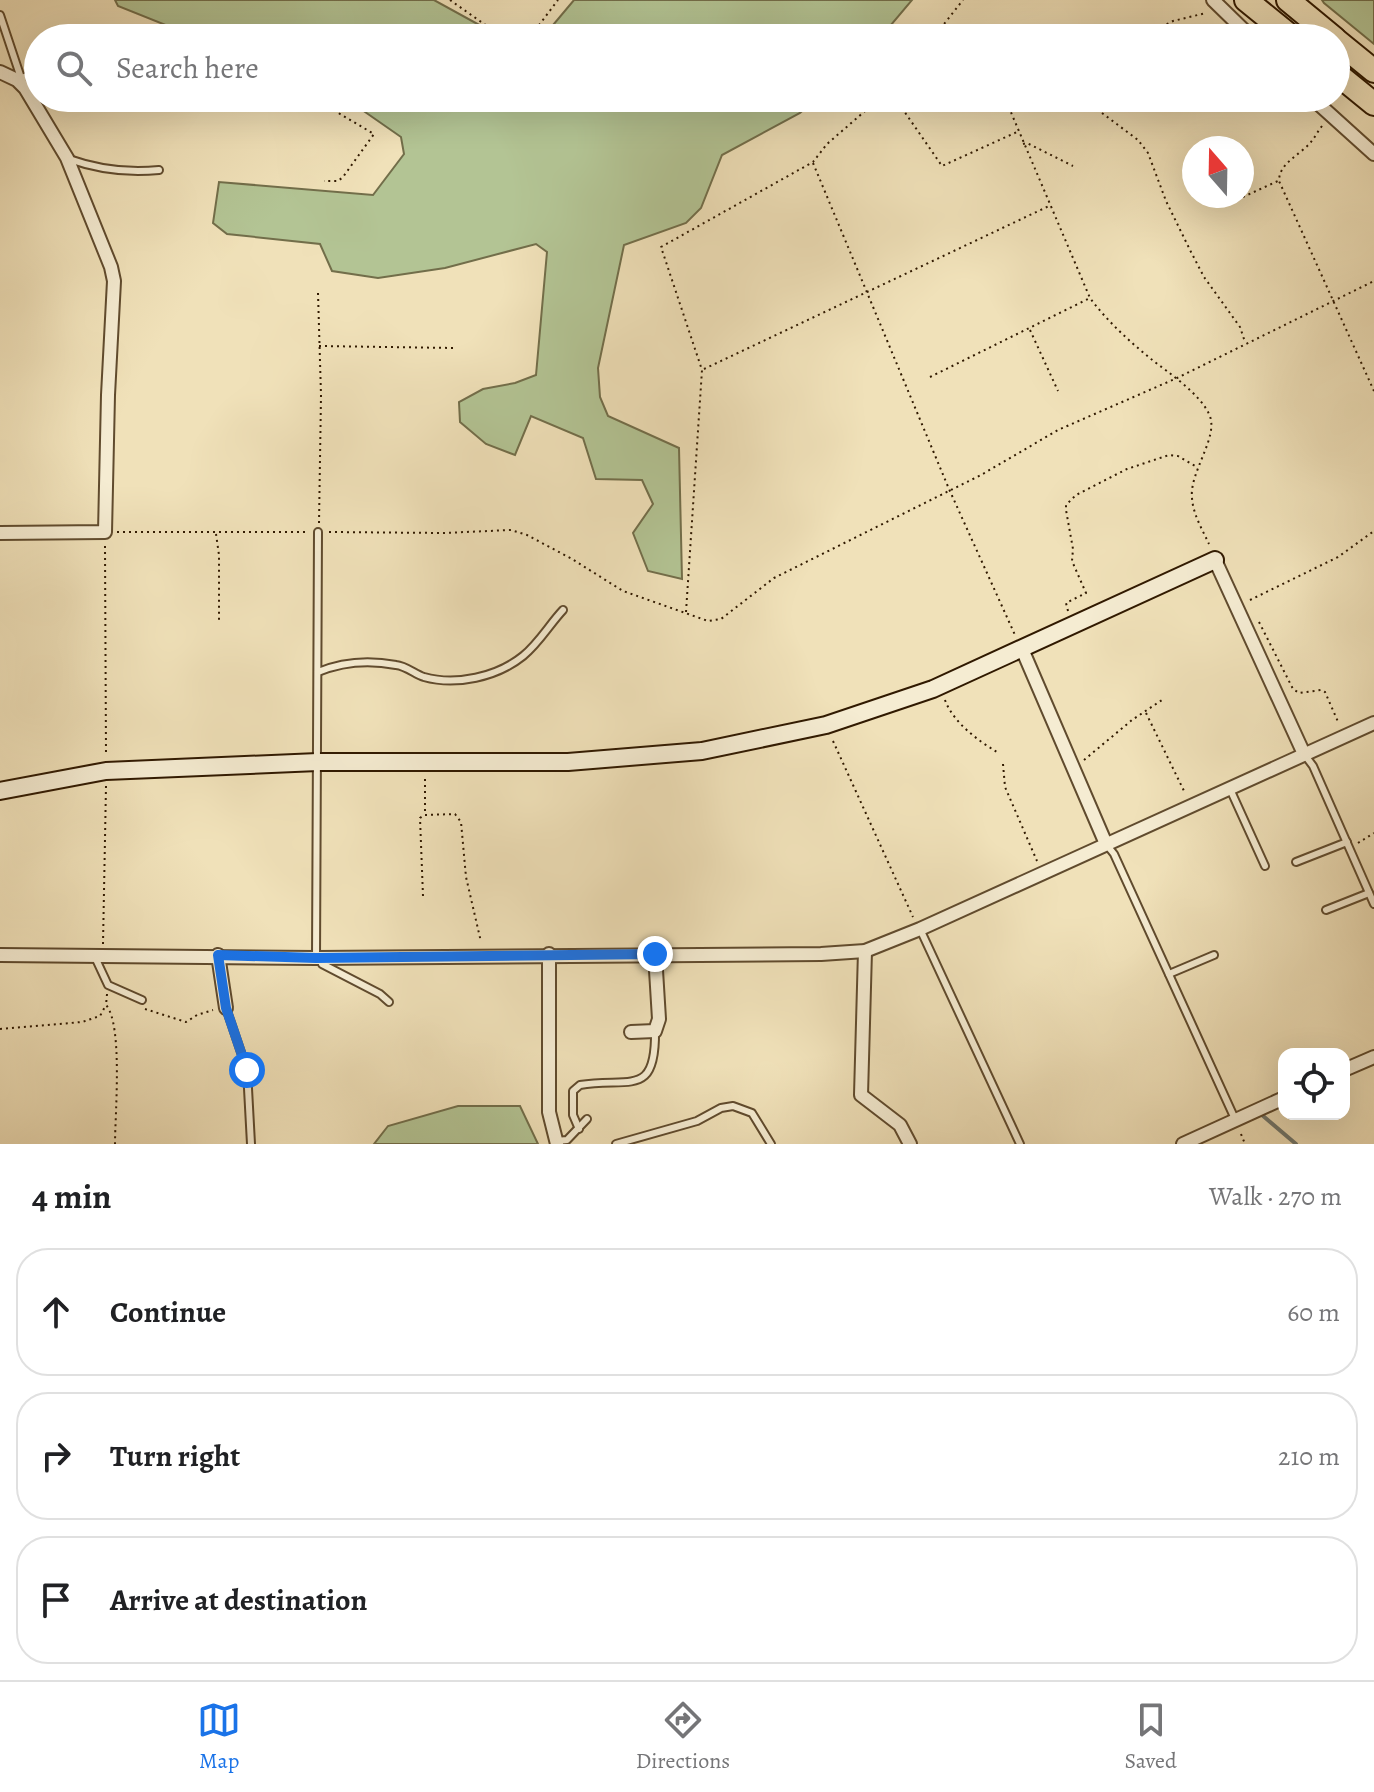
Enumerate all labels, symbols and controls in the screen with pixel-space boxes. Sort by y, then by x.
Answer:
search box [24,24,1350,112]
icon: search [52,46,96,90]
text: Search here [116,48,259,88]
north arrow [1182,136,1254,208]
route end [637,936,673,972]
map controls [1278,1048,1350,1120]
button: locate [1278,1048,1350,1120]
route start [229,1052,265,1088]
text: 4 min [32,1173,111,1220]
text: Walk · 270 m [1209,1179,1342,1214]
icon: ahead [34,1290,78,1334]
text: Continue [110,1292,226,1332]
text: 60 m [1287,1295,1340,1330]
icon: right [34,1434,78,1478]
text: Turn right [110,1436,240,1476]
text: 210 m [1278,1439,1340,1474]
icon: arrive [34,1578,78,1622]
text: Arrive at destination [110,1580,367,1620]
tab: Map [197,1698,241,1776]
tab: Directions [636,1698,730,1776]
tab: Saved [1125,1698,1177,1776]

